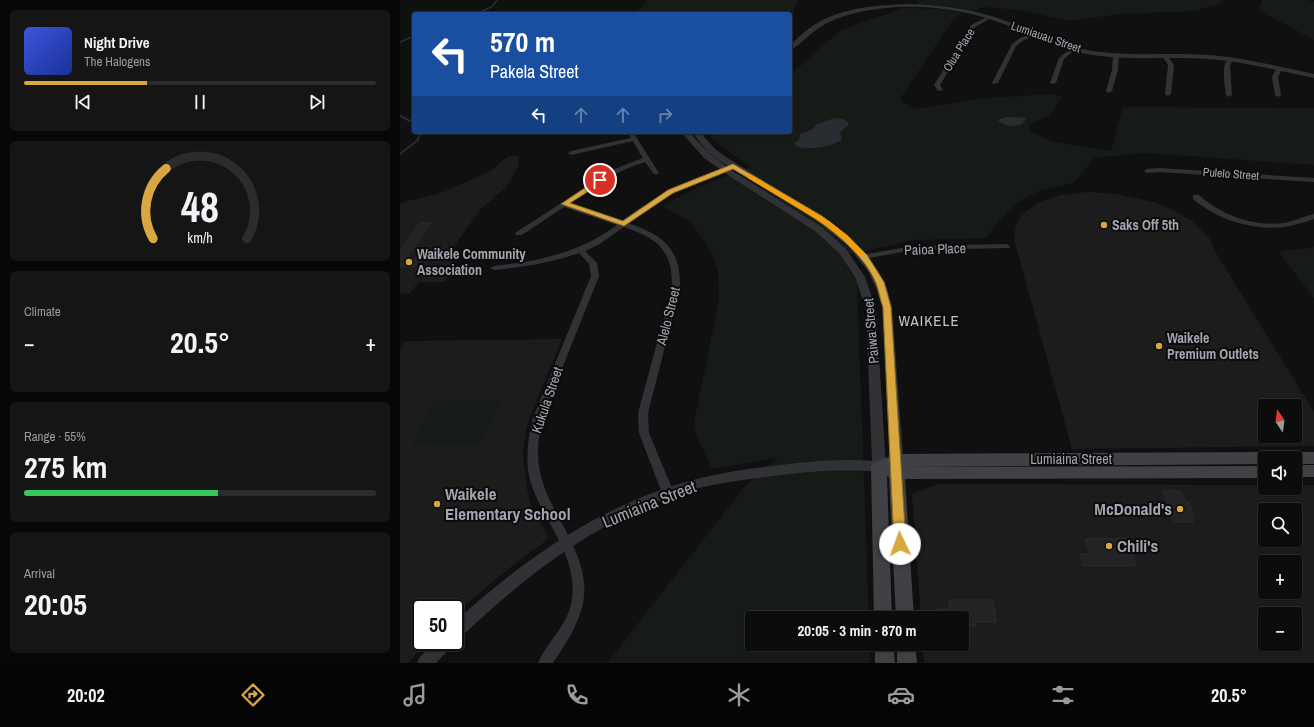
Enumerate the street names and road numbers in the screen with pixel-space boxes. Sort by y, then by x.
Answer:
street label: Lumiauau Street [1009,18,1083,56]
street label: Olua Place [939,25,979,75]
street label: Pulelo Street [1202,164,1260,184]
street label: Paioa Place [904,239,966,259]
street label: Alelo Street [652,285,684,348]
street label: Paiwa Street [859,297,883,365]
street label: Kukula Street [527,364,567,436]
street label: Lumiaina Street [1030,450,1112,468]
street label: Lumiaina Street [599,474,699,533]

